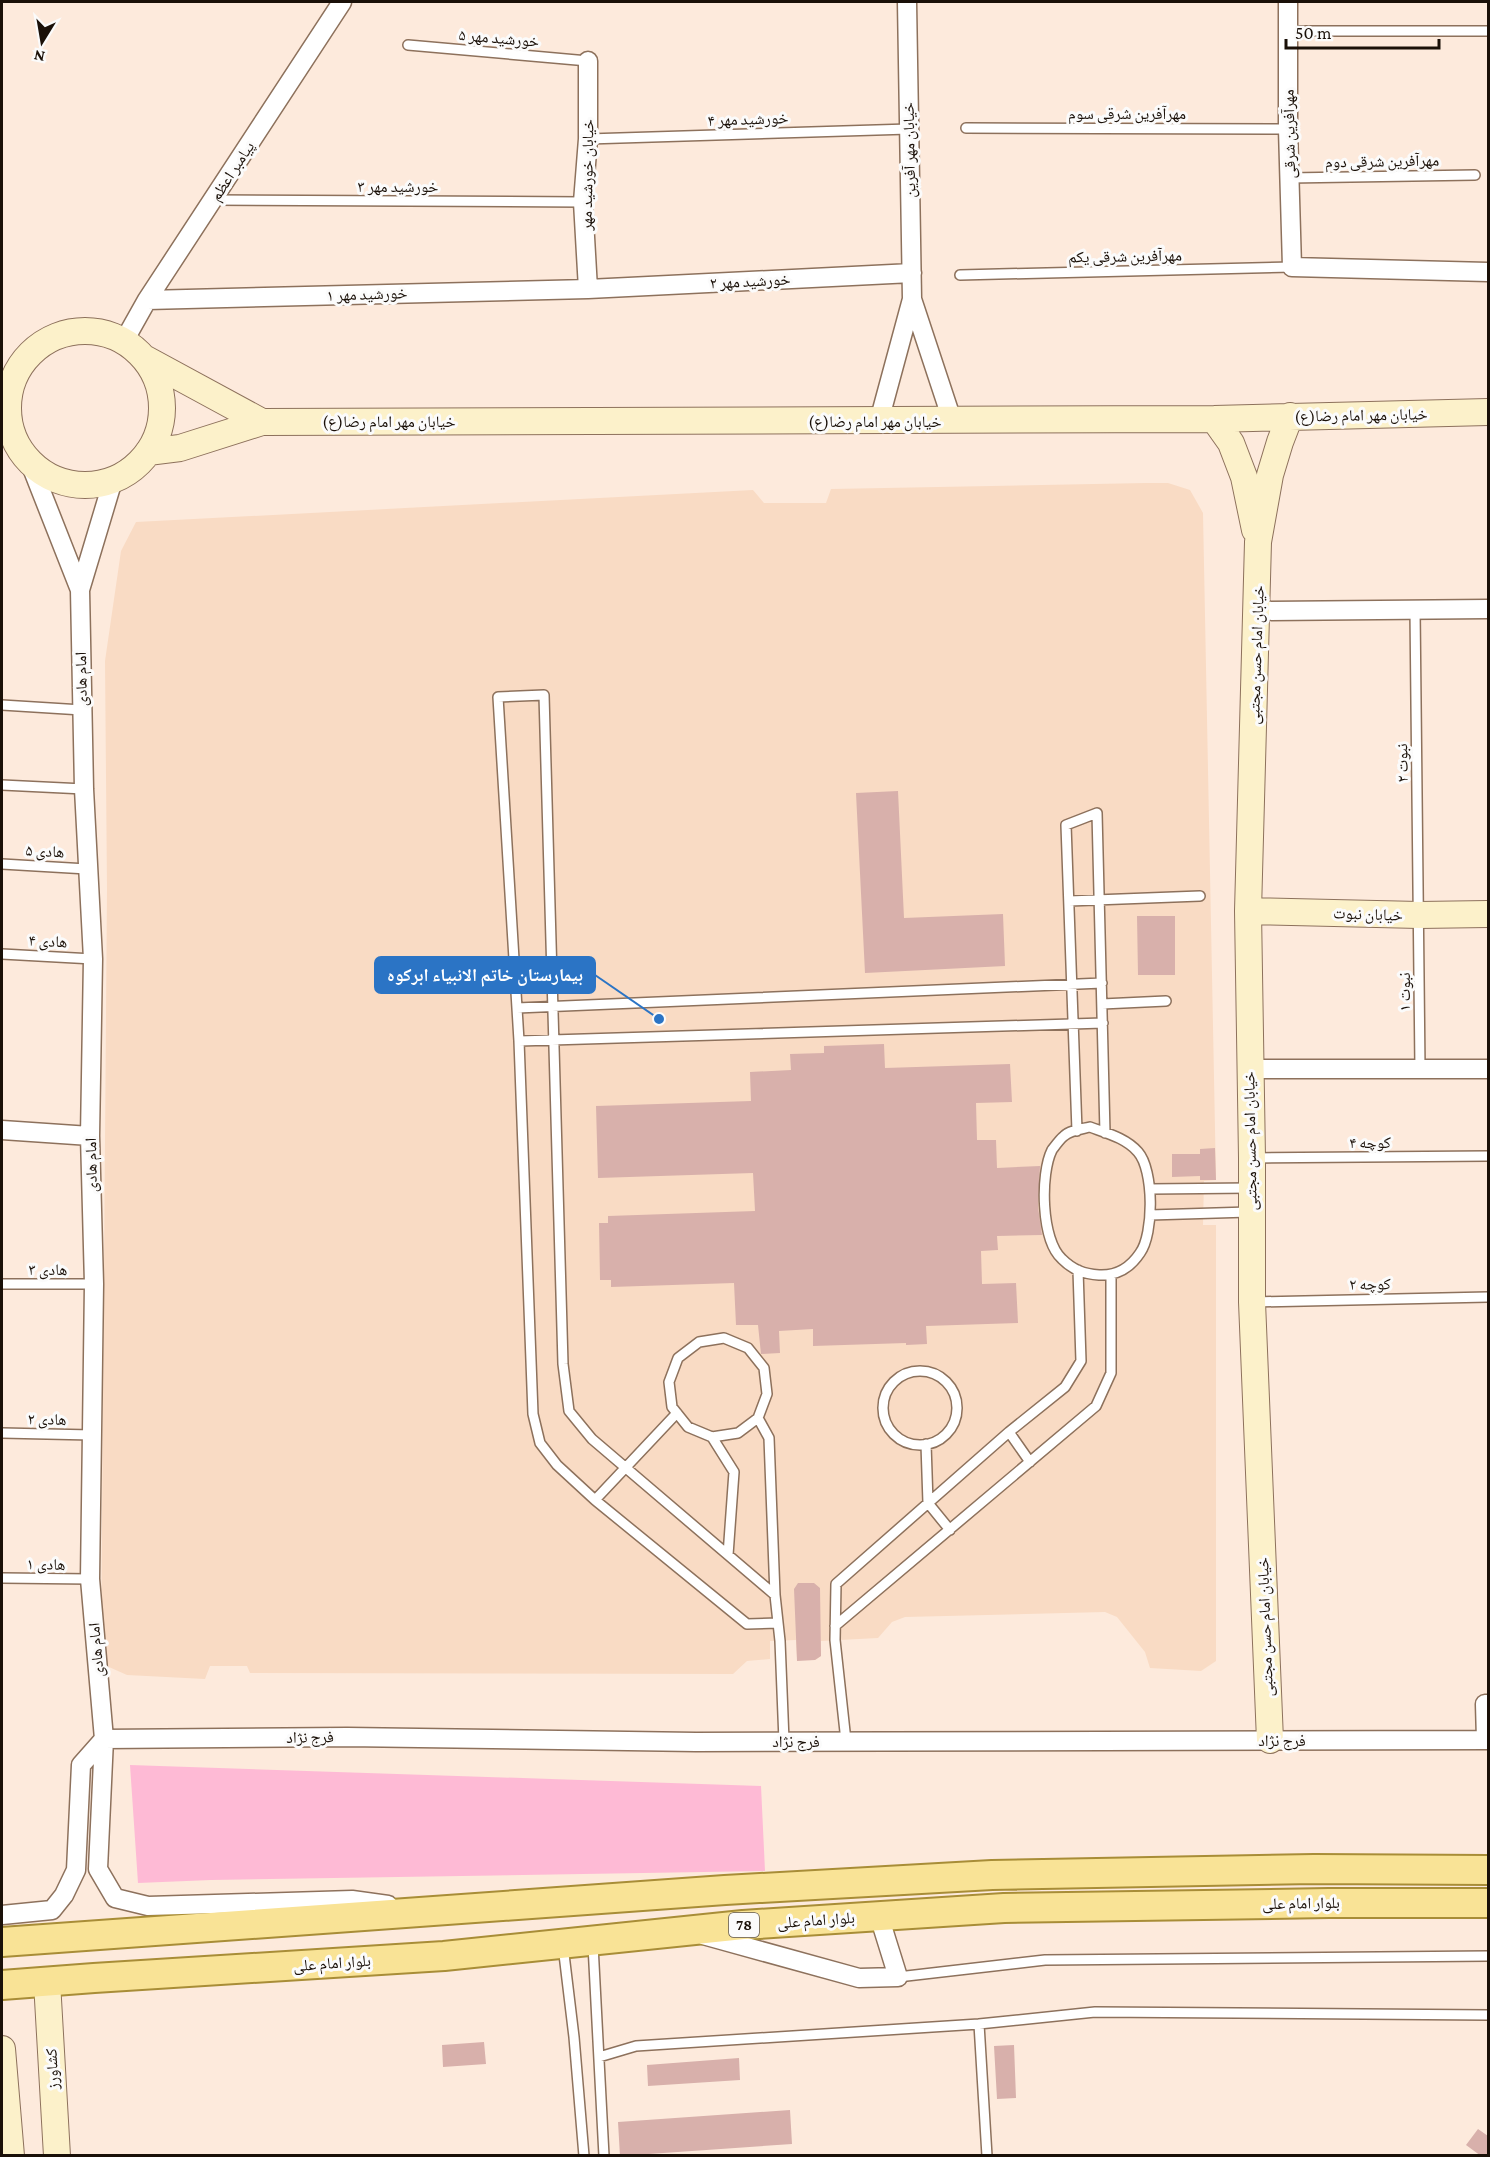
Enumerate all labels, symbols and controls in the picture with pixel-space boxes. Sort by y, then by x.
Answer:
north arrow [12,12,72,72]
scale bar [1286,12,1439,50]
text: 50 m [1295,23,1332,43]
street label: خورشید مهر ۵ [458,26,540,51]
text: N [32,47,46,66]
street label: مهرآفرین شرقی [1280,89,1300,179]
street label: خیابان مهر آفرین [900,102,920,198]
street label: مهرآفرین شرقی سوم [1068,105,1186,124]
street label: خورشید مهر ۴ [707,109,789,130]
street label: خیابان خورشید مهر [578,119,598,232]
street label: پیامبر اعظم [207,138,259,205]
street label: مهرآفرین شرقی دوم [1325,152,1439,172]
street label: خورشید مهر ۳ [358,178,438,196]
street label: مهرآفرین شرقی یکم [1068,247,1182,267]
street label: خورشید مهر ۲ [709,270,791,293]
street label: خورشید مهر ۱ [326,284,408,305]
street label: خیابان مهر امام رضا(ع) [1294,405,1428,427]
street label: خیابان مهر امام رضا(ع) [322,413,456,432]
street label: خیابان مهر امام رضا(ع) [808,413,942,432]
street label: خیابان امام حسن مجتبی [1245,585,1269,725]
street label: امام هادی [72,651,92,706]
street label: نبوت ۲ [1393,743,1412,783]
street label: هادی ۵ [25,841,65,863]
street label: خیابان نبوت [1333,904,1403,926]
street label: هادی ۴ [28,931,68,953]
callout: بیمارستان خاتم الانبیاء ابرکوه [375,957,595,993]
text: بیمارستان خاتم الانبیاء ابرکوه [387,965,583,987]
street label: نبوت ۱ [1396,972,1414,1012]
street label: خیابان امام حسن مجتبی [1240,1071,1262,1211]
street label: کوچه ۴ [1349,1134,1391,1152]
street label: امام هادی [82,1137,102,1192]
street label: هادی ۳ [29,1261,67,1280]
street label: کوچه ۲ [1349,1275,1391,1294]
street label: هادی ۲ [27,1410,67,1430]
street label: هادی ۱ [26,1555,66,1575]
street label: خیابان امام حسن مجتبی [1254,1557,1278,1697]
street label: امام هادی [85,1622,109,1678]
street label: فرج نژاد [286,1728,334,1748]
street label: فرج نژاد [1258,1732,1306,1751]
street label: فرج نژاد [772,1733,820,1752]
street label: بلوار امام علی [1262,1894,1340,1914]
street label: بلوار امام علی [777,1909,856,1933]
road number: 78 [729,1913,759,1937]
street label: بلوار امام علی [293,1952,372,1976]
street label: کشاورز [42,2048,63,2091]

